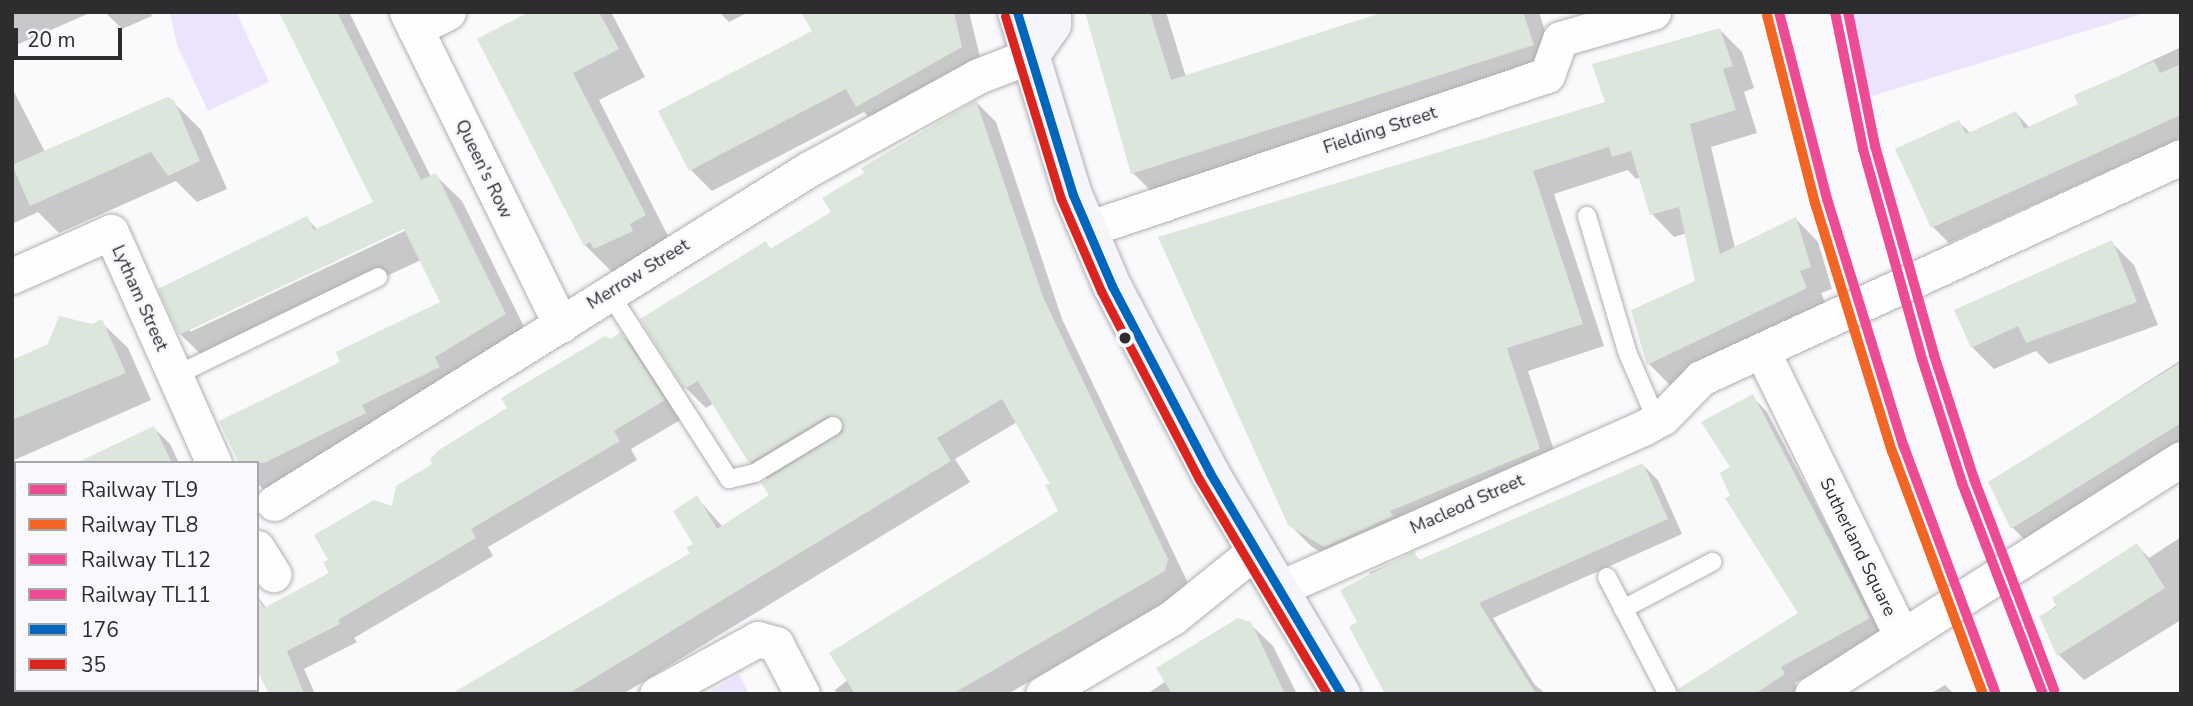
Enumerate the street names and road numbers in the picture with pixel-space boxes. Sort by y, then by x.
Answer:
street label: Fielding Street [1321,101,1439,159]
street label: Queen's Row [451,116,517,222]
street label: Merrow Street [583,234,693,314]
street label: Lytham Street [107,242,173,354]
street label: Macleod Street [1407,469,1527,539]
street label: Sutherland Square [1815,474,1901,620]

